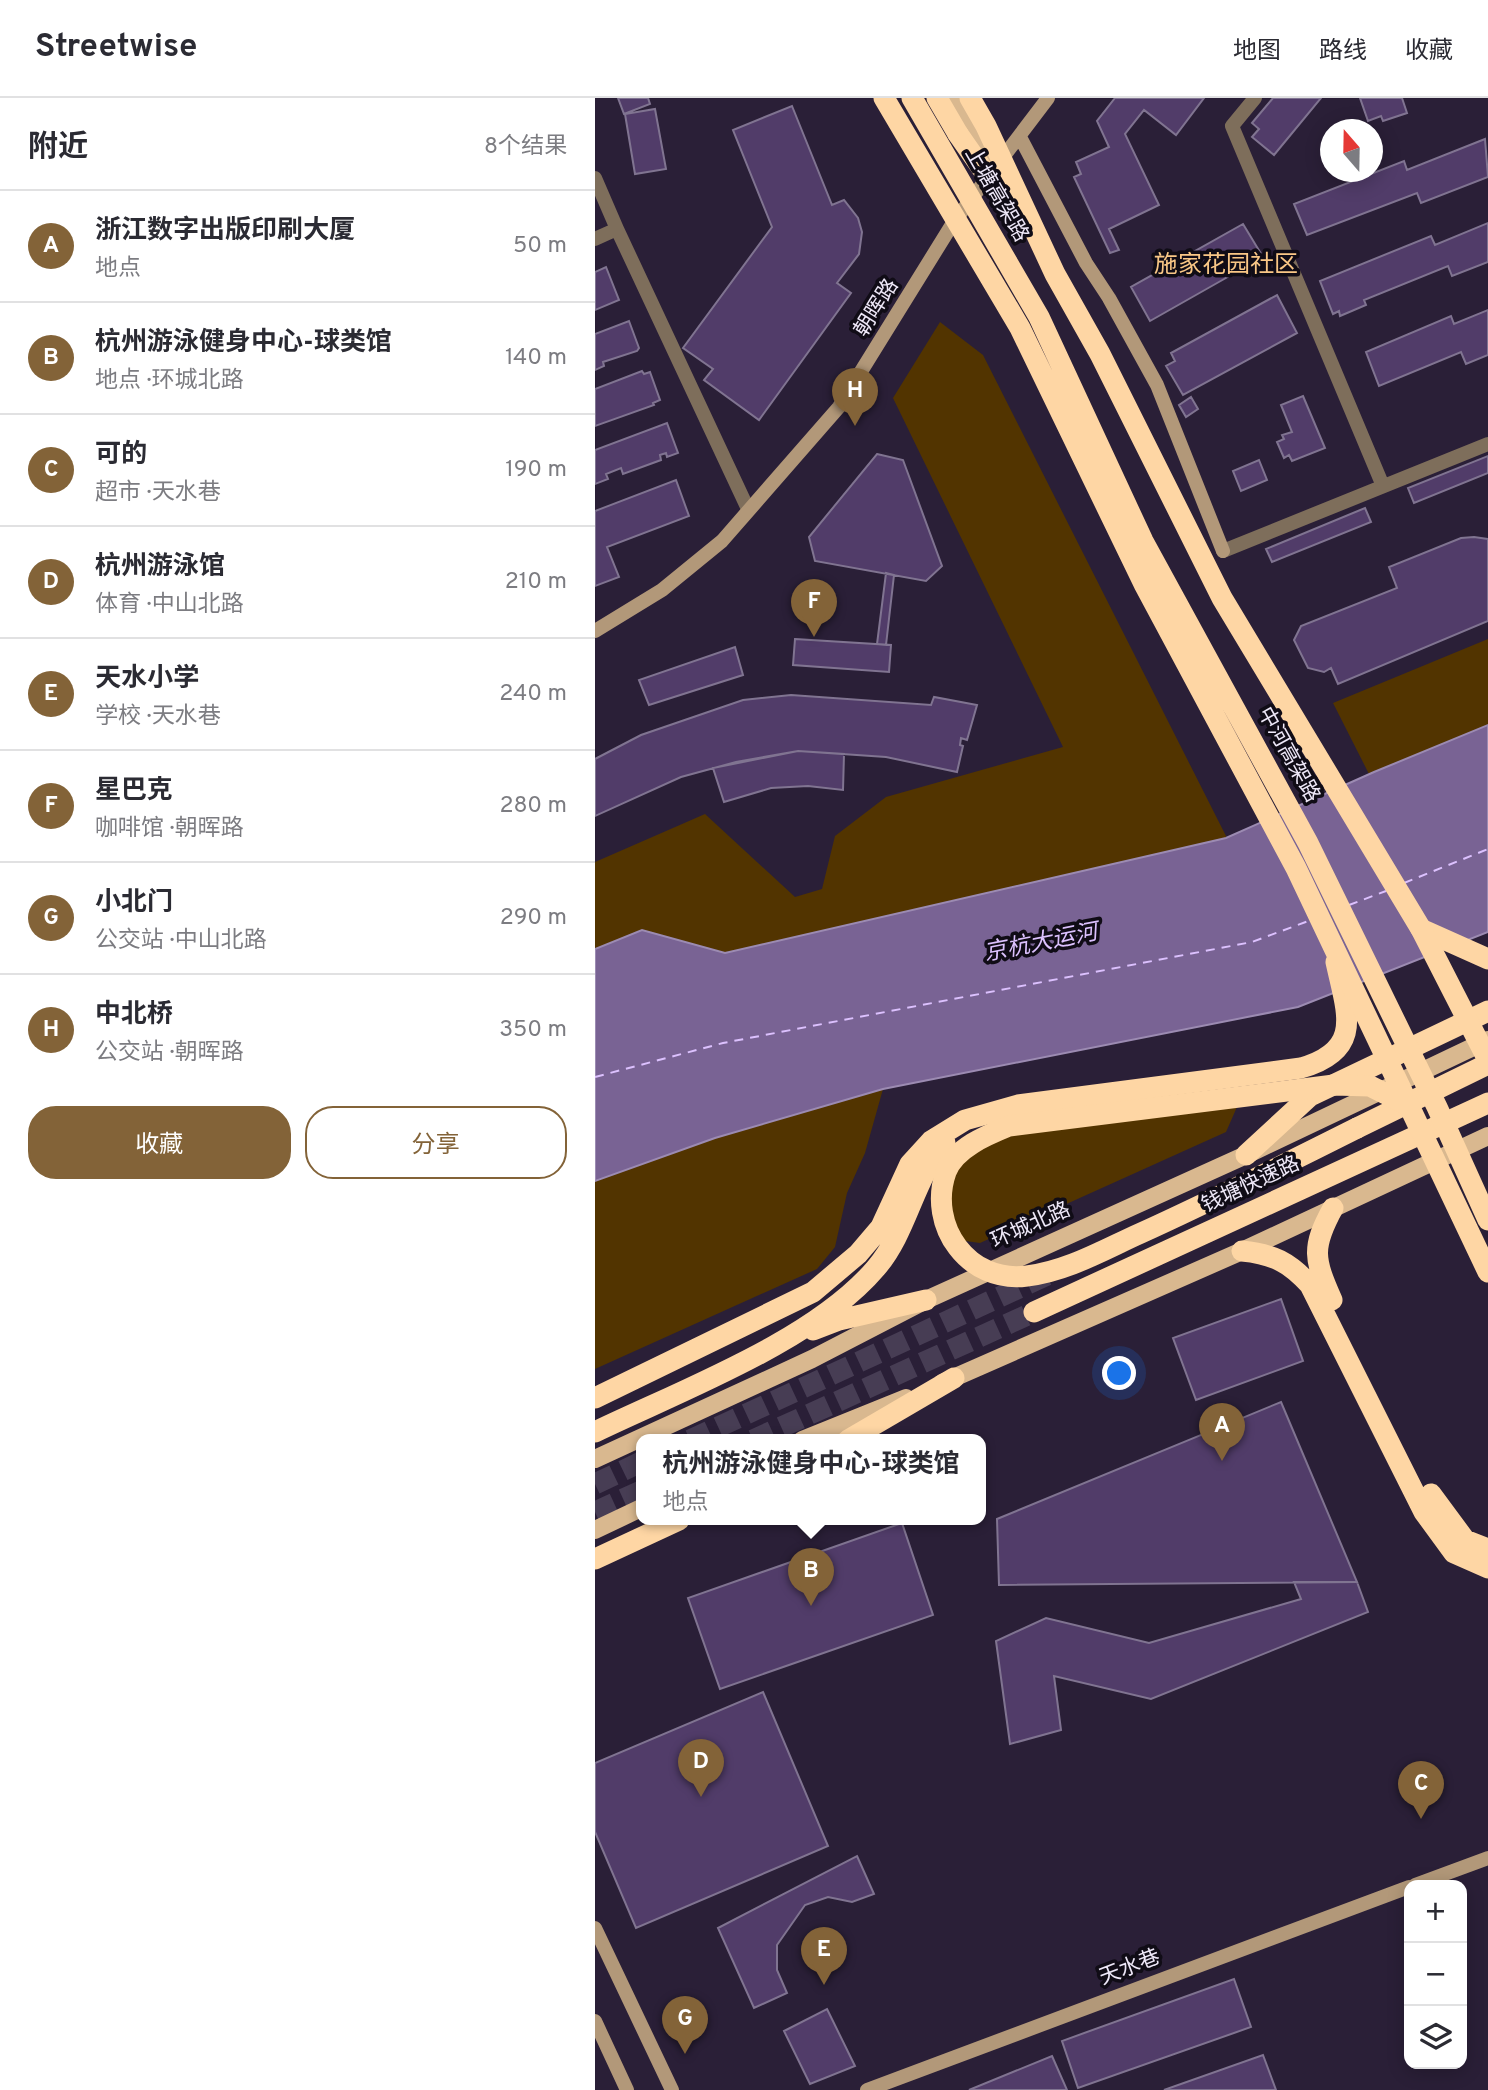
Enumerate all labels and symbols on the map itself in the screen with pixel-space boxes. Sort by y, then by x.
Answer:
north arrow [1320,119,1383,182]
street label: 上塘高架路 [958,143,1034,247]
district label: 施家花园社区 [1154,251,1298,281]
street label: 朝晖路 [849,274,905,342]
pin: H [832,368,878,426]
pin: F [791,579,837,637]
street label: 中河高架路 [1251,703,1325,807]
water label: 京杭大运河 [982,918,1104,969]
street label: 钱塘快速路 [1198,1151,1304,1219]
street label: 环城北路 [987,1197,1075,1255]
your location [1102,1356,1136,1390]
pin: A [1199,1403,1245,1461]
pin: B [788,1548,834,1606]
pin: D [678,1739,724,1797]
pin: C [1398,1761,1444,1819]
pin: E [801,1927,847,1985]
street label: 天水巷 [1096,1944,1164,1992]
pin: G [662,1996,708,2054]

